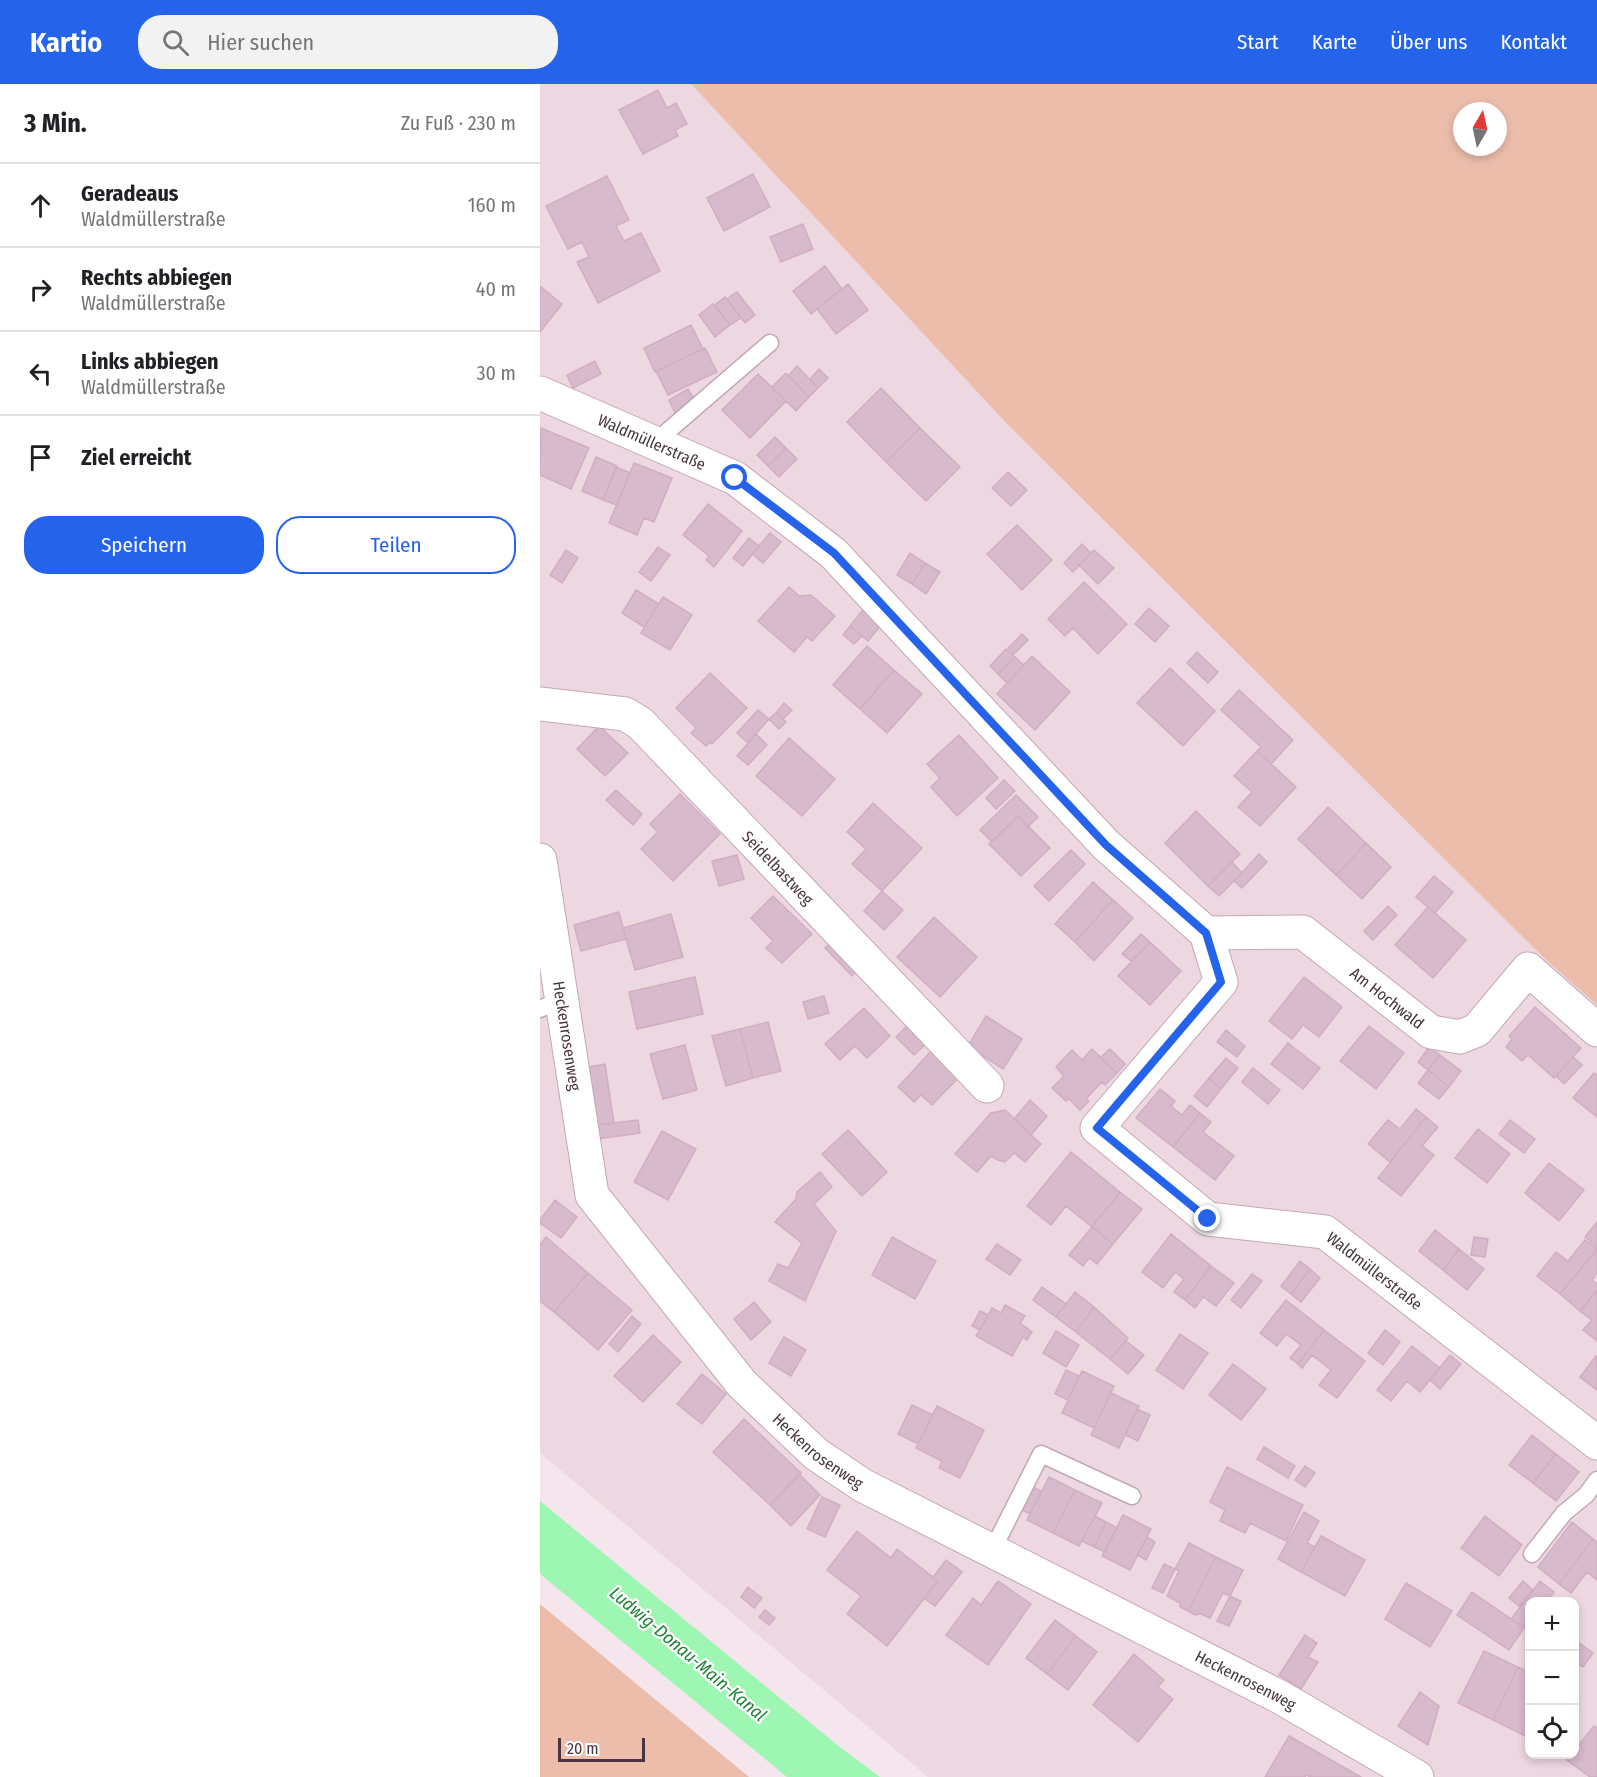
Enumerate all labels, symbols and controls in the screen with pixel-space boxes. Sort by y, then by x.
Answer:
search box [138,15,558,69]
text: Kartio [30,26,102,59]
icon: search [159,26,192,59]
text: Hier suchen [207,29,314,56]
text: Start [1237,29,1279,55]
text: Karte [1312,29,1357,55]
text: Über uns [1390,29,1467,55]
text: Kontakt [1500,29,1567,55]
north arrow [1453,102,1507,156]
text: 3 Min. [24,108,87,139]
text: Zu Fuß · 230 m [401,111,516,135]
text: Geradeaus [81,180,178,207]
icon: ahead [24,189,57,222]
text: 160 m [468,193,516,217]
text: Waldmüllerstraße [81,207,226,231]
text: Rechts abbiegen [81,264,232,291]
icon: right [24,273,57,306]
text: 40 m [476,277,516,301]
text: Waldmüllerstraße [81,291,226,315]
text: Links abbiegen [81,348,219,375]
icon: left [24,357,57,390]
text: 30 m [476,361,516,385]
text: Waldmüllerstraße [81,375,226,399]
street label: Waldmüllerstraße [595,410,709,474]
icon: arrive [24,441,57,474]
text: Ziel erreicht [81,444,192,471]
route start [721,464,747,490]
button: Speichern [24,516,264,574]
button: Teilen [276,516,516,574]
street label: Seidelbastweg [739,827,818,909]
street label: Am Hochwald [1347,963,1428,1033]
street label: Heckenrosenweg [549,980,585,1093]
route end [1194,1205,1220,1231]
street label: Waldmüllerstraße [1323,1228,1426,1314]
street label: Heckenrosenweg [769,1409,868,1493]
water label: Ludwig-Donau-Main-Kanal [605,1582,771,1726]
map controls [1525,1597,1579,1759]
button: + [1525,1597,1579,1651]
street label: Heckenrosenweg [1192,1646,1300,1714]
button: − [1525,1651,1579,1705]
button: locate [1525,1705,1579,1759]
scale bar [558,1735,645,1762]
text: 20 m [567,1739,598,1758]

